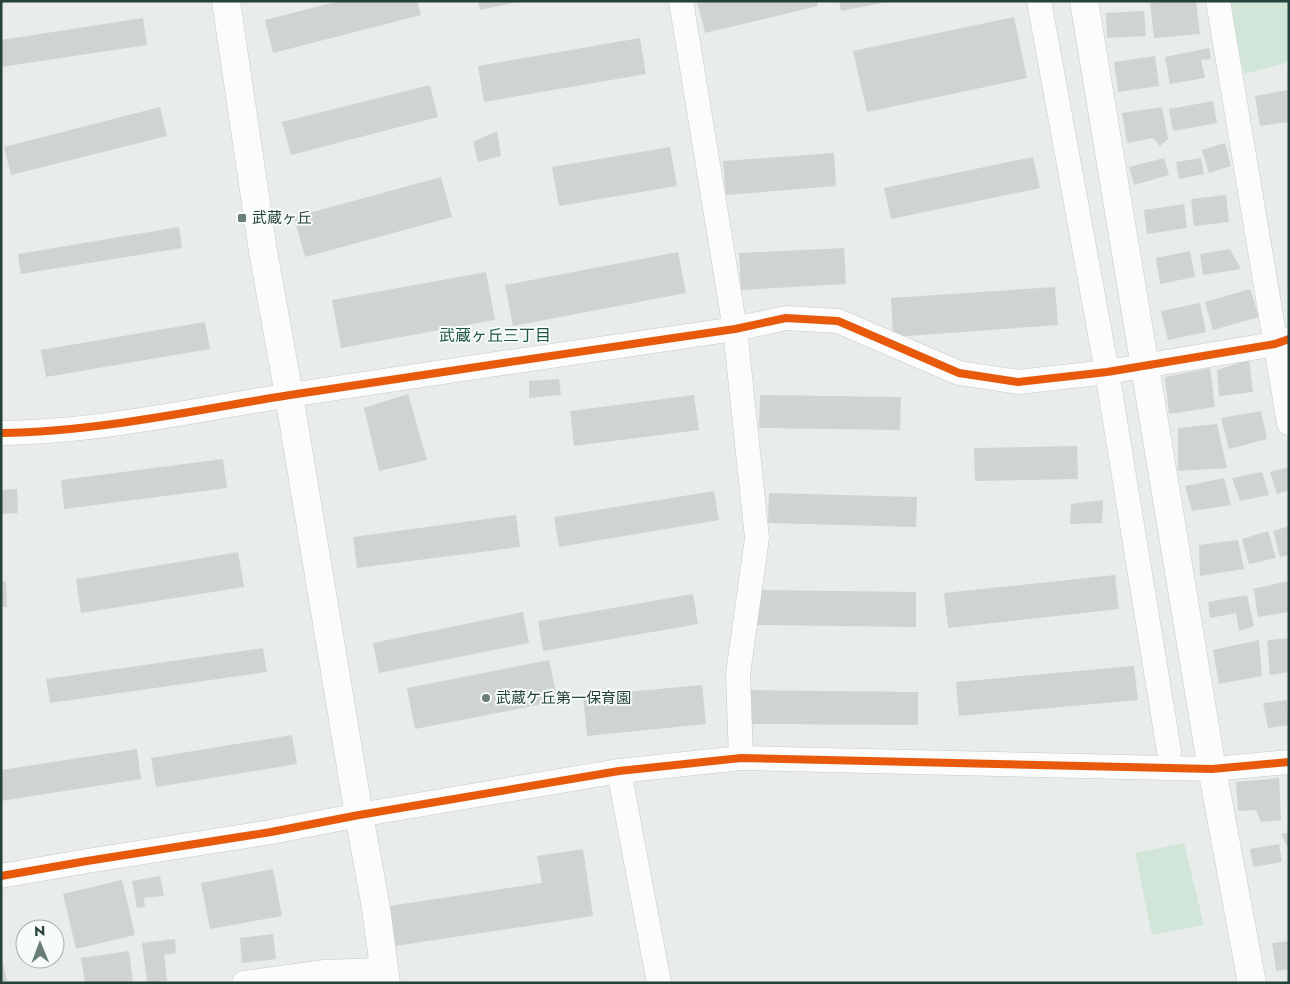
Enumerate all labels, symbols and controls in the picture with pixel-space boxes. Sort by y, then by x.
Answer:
place label: 武蔵ヶ丘 [252,207,312,229]
marker: 武蔵ヶ丘 [236,212,248,224]
district label: 武蔵ヶ丘三丁目 [439,324,551,347]
place label: 武蔵ケ丘第一保育園 [496,687,631,709]
marker: 武蔵ケ丘第一保育園 [480,692,492,704]
north arrow [15,919,65,969]
text: N [34,921,46,941]

